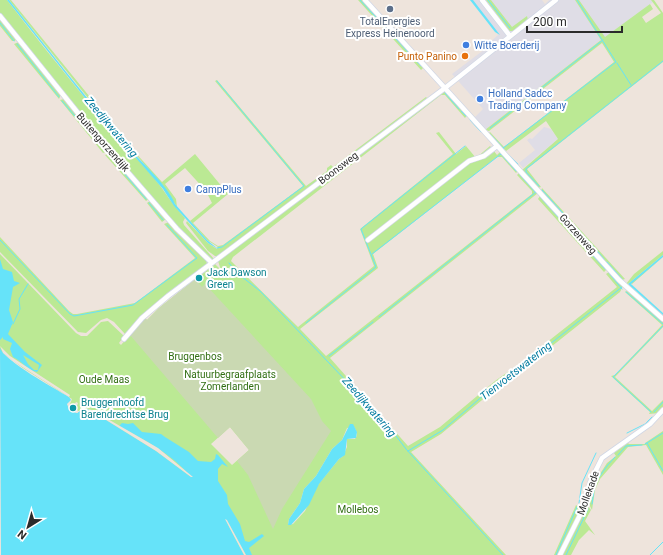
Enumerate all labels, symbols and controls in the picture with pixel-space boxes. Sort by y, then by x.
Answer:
marker: TotalEnergies Express Heinenoord [385,4,395,14]
scale bar [527,8,622,34]
text: 200 m [533,15,567,29]
place label: TotalEnergies Express Heinenoord [345,16,435,39]
marker: Witte Boerderij [461,40,471,50]
place label: Witte Boerderij [474,40,539,51]
place label: Punto Panino [397,51,457,62]
marker: Punto Panino [460,51,470,61]
place label: Holland Sadcc Trading Company [488,88,566,111]
water label: Zeedijkwatering [81,93,140,160]
marker: Holland Sadcc Trading Company [475,94,485,104]
street label: Buitengorzendijk [75,110,132,174]
street label: Boonsweg [316,150,360,186]
marker: CampPlus [183,184,193,194]
place label: CampPlus [196,184,242,195]
street label: Gorzenweg [557,212,599,256]
place label: Jack Dawson Green [207,267,267,290]
marker: Jack Dawson Green [194,273,204,283]
water label: Tienvoetswatering [478,339,554,403]
park label: Bruggenbos [168,351,222,362]
park label: Natuurbegraafplaats Zomerlanden [184,369,276,392]
park label: Oude Maas [79,374,129,385]
water label: Zeedijkwatering [339,374,399,440]
place label: Bruggenhoofd Barendrechtse Brug [81,397,169,420]
marker: Bruggenhoofd Barendrechtse Brug [68,403,78,413]
street label: Mollekade [575,469,601,517]
park label: Mollebos [337,504,379,515]
north arrow [8,507,48,547]
text: N [15,527,29,542]

